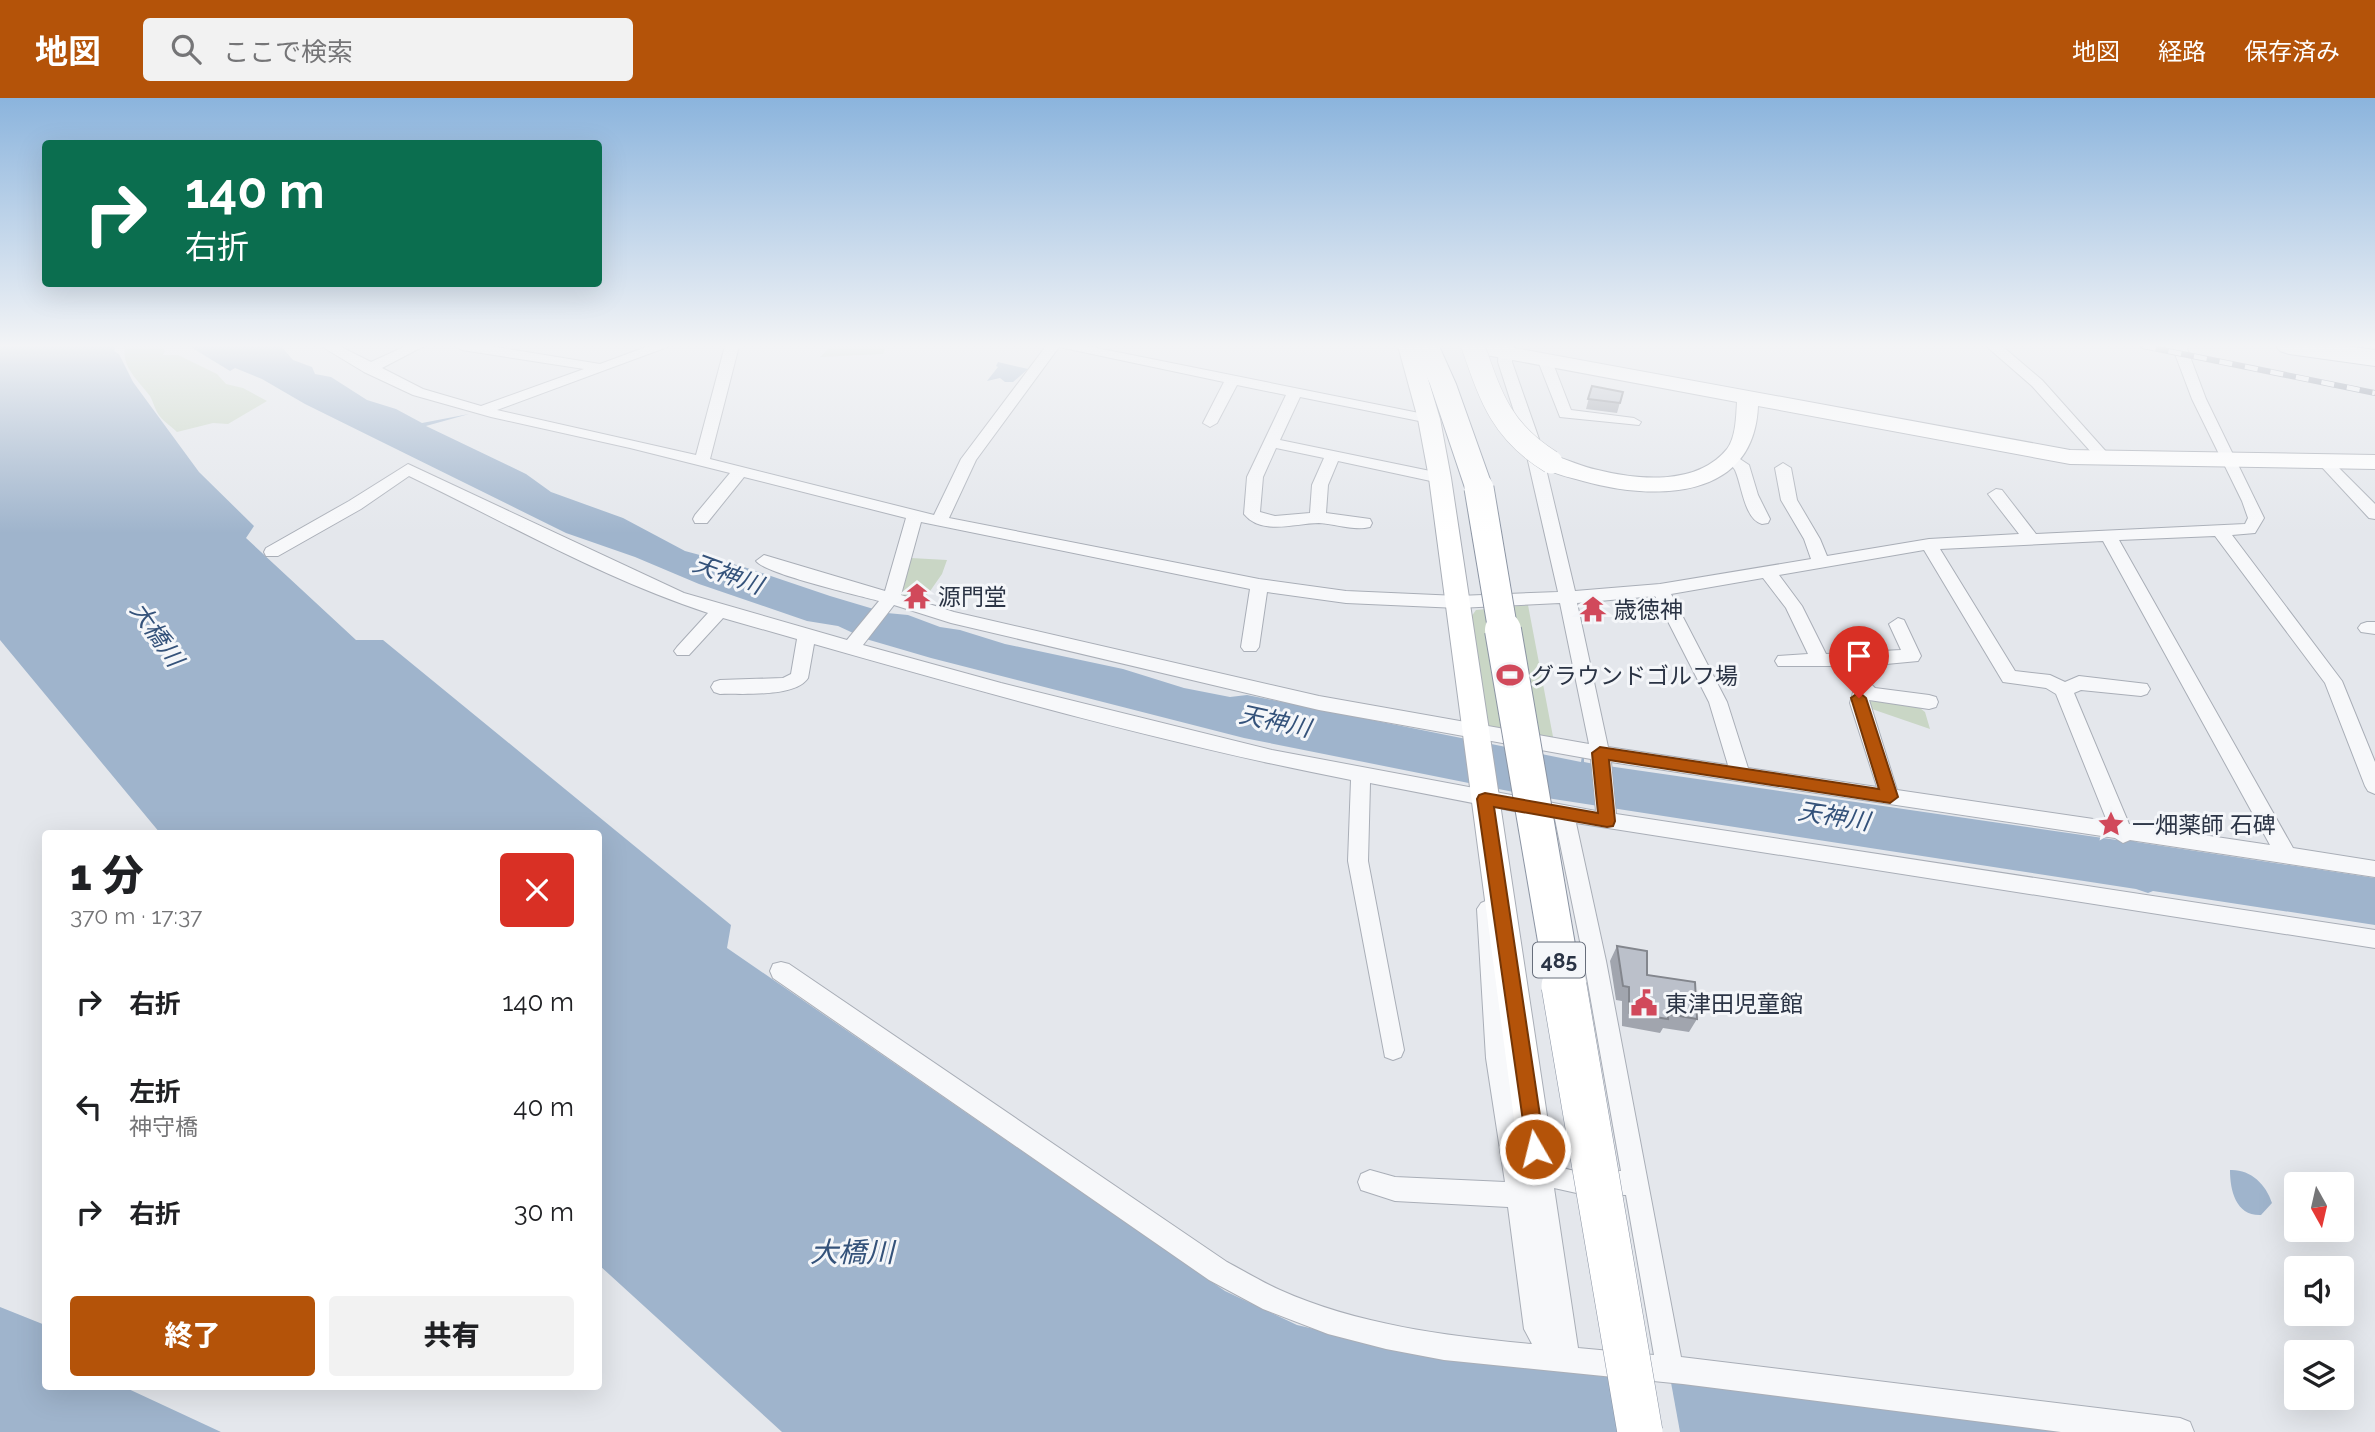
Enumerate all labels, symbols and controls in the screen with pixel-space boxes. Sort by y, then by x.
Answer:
search box [143,18,633,81]
icon: search [167,30,205,68]
text: 地図 [35,32,101,71]
text: ここで検索 [223,37,353,67]
text: 地図 [2072,37,2120,66]
text: 経路 [2158,37,2206,66]
text: 保存済み [2244,37,2340,66]
text: 140 m [185,162,325,219]
icon: right [70,168,161,259]
text: 右折 [185,228,249,265]
water label: 天神川 [689,548,770,601]
temple icon: 源門堂 [902,581,932,611]
place label: 源門堂 [938,583,1007,610]
temple icon: 歳徳神 [1578,594,1608,624]
water label: 大橋川 [124,596,191,674]
place label: 歳徳神 [1614,596,1683,623]
pin [1829,626,1889,698]
icon: arrive [1840,637,1878,675]
sports icon: グラウンドゴルフ場 [1495,660,1525,690]
place label: グラウンドゴルフ場 [1531,662,1738,689]
water label: 天神川 [1237,699,1316,743]
water label: 天神川 [1796,796,1875,836]
place icon: 一畑薬師 石碑 [2096,809,2126,839]
place label: 一畑薬師 石碑 [2132,811,2276,838]
text: 1 分 [70,851,144,900]
button: close [500,853,574,927]
text: 370 m · 17:37 [70,902,202,929]
road number: 485 [1533,942,1585,978]
icon: right [70,983,108,1021]
text: 140 m [502,987,574,1017]
public building icon: 東津田児童館 [1629,988,1659,1018]
text: 右折 [129,989,181,1019]
place label: 東津田児童館 [1665,990,1803,1017]
text: 左折 [129,1077,181,1107]
icon: left [70,1088,108,1126]
text: 40 m [513,1092,574,1122]
position arrow [1498,1112,1572,1186]
text: 神守橋 [129,1113,198,1140]
north arrow [2284,1172,2354,1242]
map controls [2284,1172,2354,1410]
icon: right [70,1193,108,1231]
text: 30 m [514,1197,574,1227]
text: 右折 [129,1199,181,1229]
water label: 大橋川 [810,1236,897,1269]
button: sound [2284,1256,2354,1326]
button: 終了 [70,1296,315,1376]
button: 共有 [329,1296,574,1376]
button: layers [2284,1340,2354,1410]

